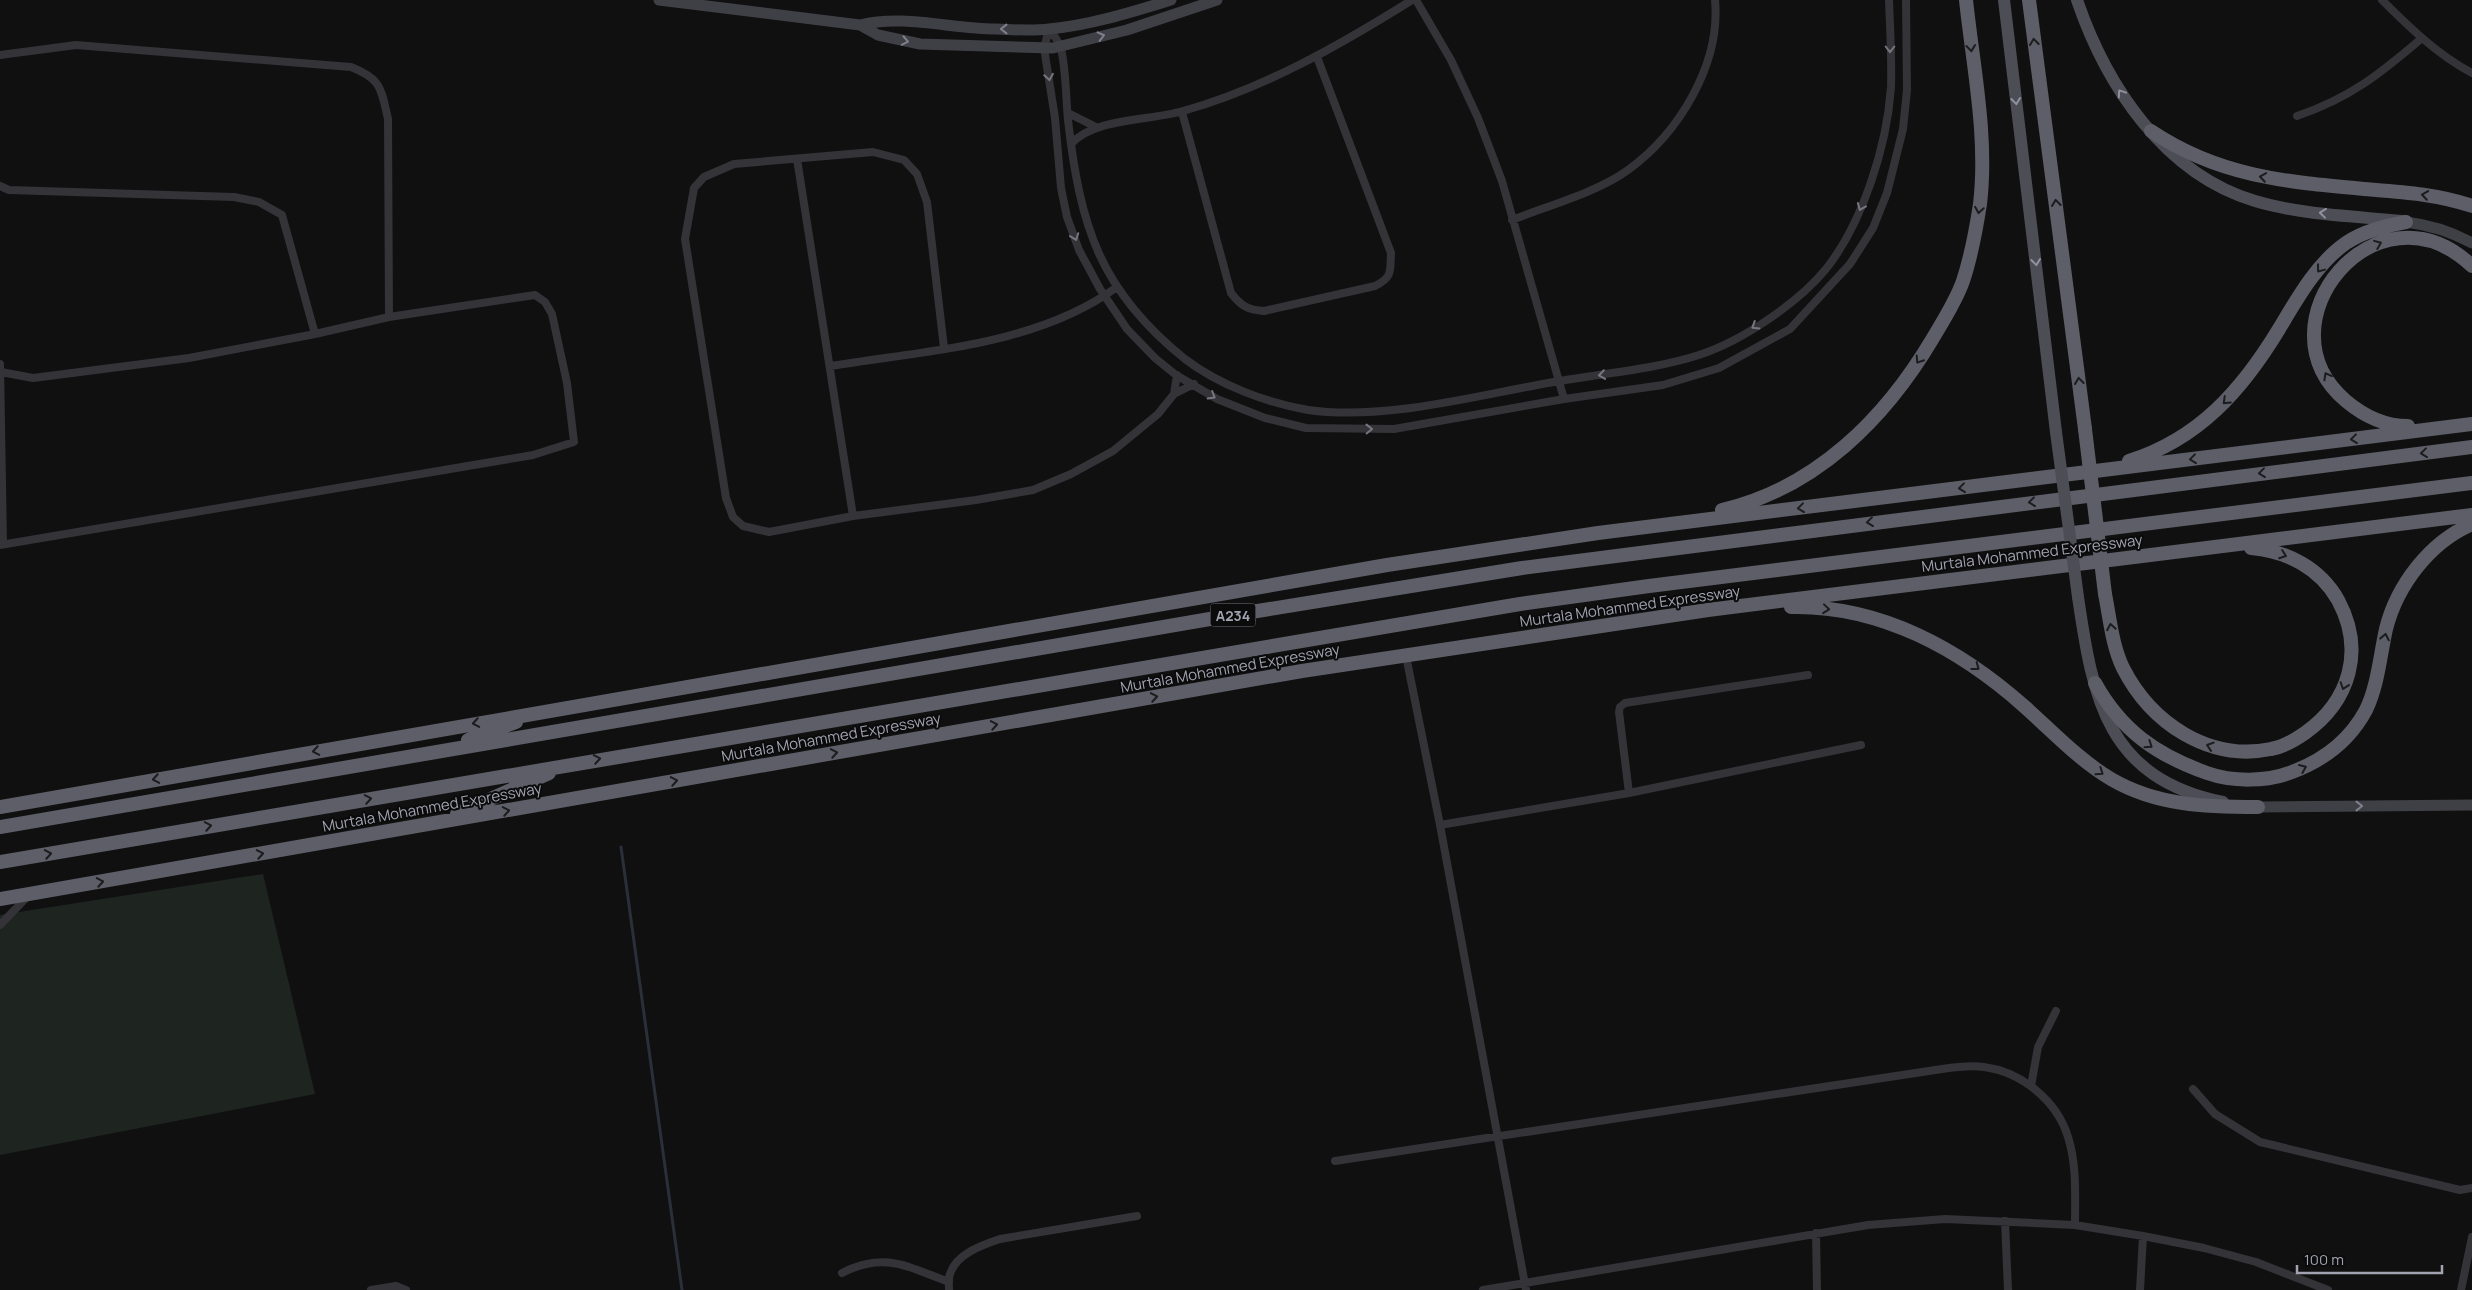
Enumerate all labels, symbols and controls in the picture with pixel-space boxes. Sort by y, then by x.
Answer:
one-way arrow [1000,24,1008,34]
one-way arrow [1097,31,1106,42]
one-way arrow [901,35,910,46]
one-way arrow [2030,37,2040,46]
one-way arrow [1885,45,1895,53]
one-way arrow [1965,45,1976,53]
one-way arrow [1043,73,1053,81]
one-way arrow [2118,89,2127,98]
one-way arrow [2010,97,2021,105]
one-way arrow [2259,172,2268,182]
one-way arrow [2420,190,2428,201]
one-way arrow [2051,198,2061,207]
one-way arrow [1856,202,1867,211]
one-way arrow [1974,206,1984,215]
one-way arrow [2319,208,2327,219]
one-way arrow [1069,232,1079,241]
one-way arrow [2373,239,2382,250]
one-way arrow [2030,258,2041,266]
one-way arrow [2317,263,2326,273]
one-way arrow [1752,320,1761,329]
one-way arrow [1916,354,1926,363]
one-way arrow [1598,369,1606,380]
one-way arrow [2323,373,2333,382]
one-way arrow [2074,377,2085,385]
one-way arrow [1206,389,1215,399]
one-way arrow [2223,395,2232,404]
one-way arrow [1365,424,1373,435]
one-way arrow [2350,433,2358,444]
one-way arrow [2419,447,2427,458]
one-way arrow [2189,454,2197,464]
one-way arrow [2258,467,2266,478]
one-way arrow [1958,482,1966,493]
one-way arrow [2027,496,2035,507]
one-way arrow [1797,502,1805,513]
one-way arrow [1866,516,1874,527]
street label: Murtala Mohammed Expressway [1920,529,2144,577]
one-way arrow [2278,549,2287,559]
street label: Murtala Mohammed Expressway [1518,580,1742,632]
one-way arrow [1822,603,1830,614]
road number: A234 [1210,604,1256,626]
one-way arrow [2107,622,2117,631]
one-way arrow [2379,633,2389,642]
street label: Murtala Mohammed Expressway [1119,638,1341,698]
one-way arrow [1970,662,1979,670]
one-way arrow [2340,681,2350,690]
one-way arrow [1150,692,1159,702]
street label: Murtala Mohammed Expressway [720,707,942,767]
one-way arrow [472,717,481,727]
one-way arrow [990,720,999,730]
one-way arrow [2144,739,2153,748]
one-way arrow [2206,742,2214,752]
one-way arrow [312,746,321,756]
one-way arrow [830,749,839,759]
one-way arrow [593,755,602,765]
one-way arrow [2298,763,2307,774]
one-way arrow [2094,766,2104,775]
one-way arrow [152,774,161,784]
street label: Murtala Mohammed Expressway [321,777,543,837]
one-way arrow [670,777,679,787]
one-way arrow [364,794,373,804]
one-way arrow [2356,801,2363,811]
one-way arrow [502,806,510,816]
one-way arrow [204,822,213,832]
one-way arrow [255,849,264,859]
one-way arrow [44,850,52,860]
one-way arrow [95,877,104,887]
scale bar [2297,1242,2442,1274]
text: 100 m [2304,1249,2344,1270]

